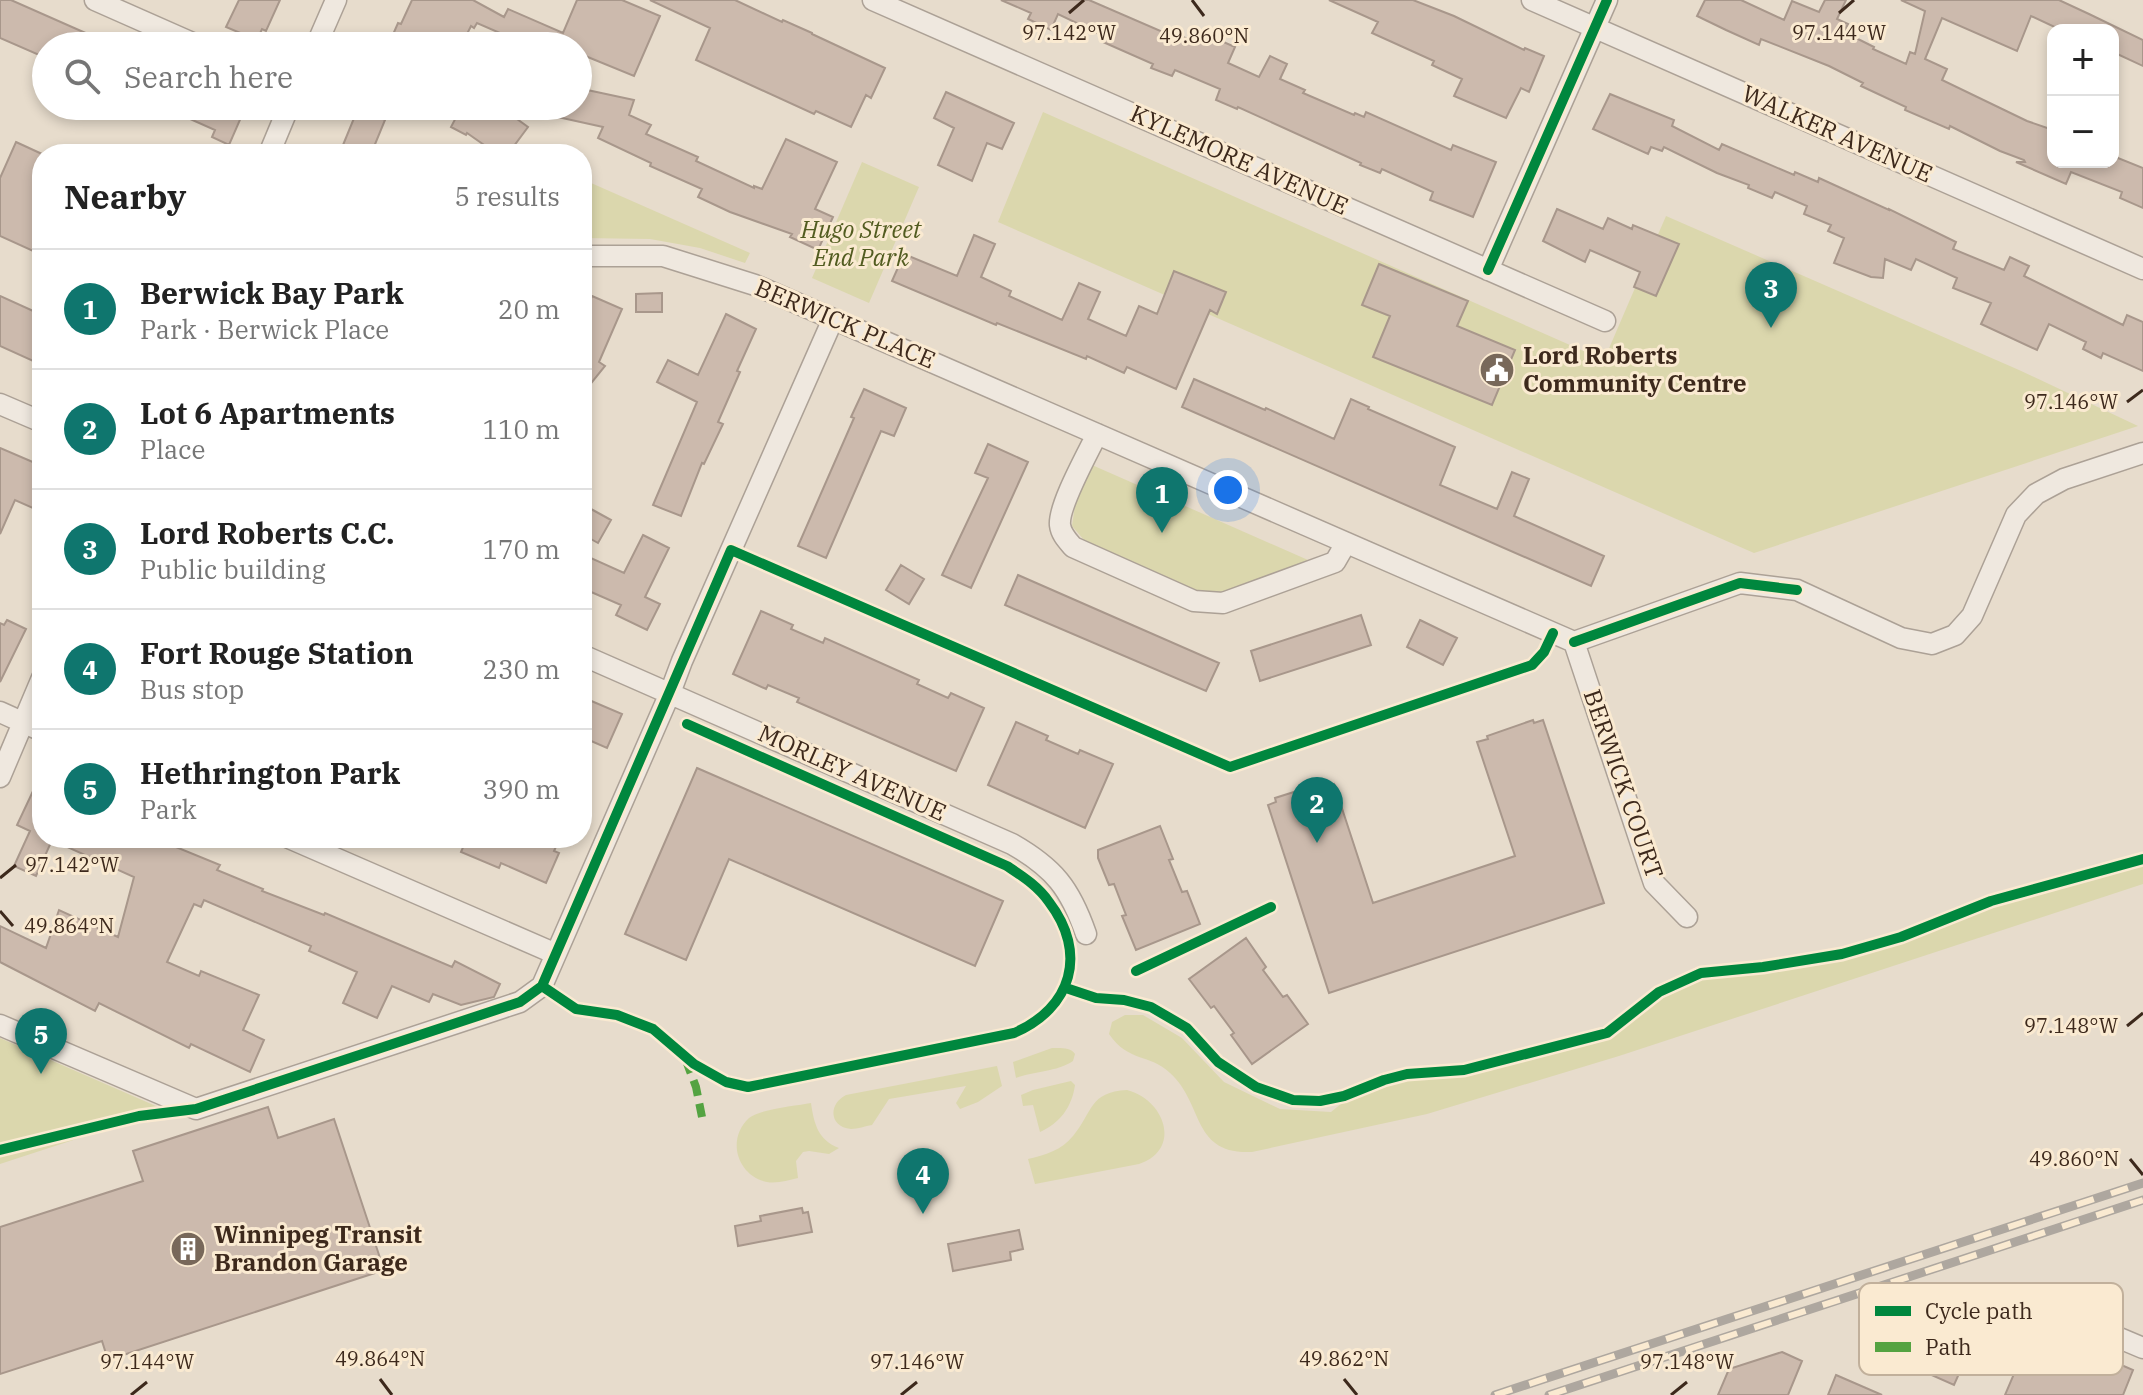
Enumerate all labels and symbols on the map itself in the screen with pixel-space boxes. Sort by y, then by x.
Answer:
text: 97.142°W [1022,19,1116,46]
text: 97.144°W [1792,19,1886,46]
text: 49.860°N [1159,22,1249,49]
street label: WALKER AVENUE [1737,77,1938,189]
street label: KYLEMORE AVENUE [1125,97,1353,222]
park label: Hugo Street End Park [800,213,923,273]
pin: 3 [1745,262,1797,328]
street label: BERWICK PLACE [750,271,940,376]
place label: Lord Roberts Community Centre [1523,339,1747,399]
public building icon: Lord Roberts Community Centre [1478,351,1516,389]
text: 97.146°W [2024,388,2118,415]
pin: 1 [1136,467,1188,533]
your location [1208,470,1248,510]
street label: BERWICK COURT [1577,685,1671,882]
street label: MORLEY AVENUE [753,716,951,828]
pin: 2 [1291,777,1343,843]
text: 97.142°W [25,851,119,878]
text: 49.864°N [24,912,114,939]
pin: 5 [15,1008,67,1074]
text: 97.148°W [2024,1012,2118,1039]
text: 49.860°N [2029,1145,2119,1172]
pin: 4 [897,1148,949,1214]
place label: Winnipeg Transit Brandon Garage [214,1218,422,1278]
building icon: Winnipeg Transit Brandon Garage [169,1230,207,1268]
legend [1859,1283,2123,1375]
text: Cycle path [1925,1296,2033,1325]
text: Path [1925,1332,1972,1361]
text: 49.864°N [335,1345,425,1372]
text: 49.862°N [1299,1345,1389,1372]
text: 97.144°W [100,1348,194,1375]
text: 97.146°W [870,1348,964,1375]
text: 97.148°W [1640,1348,1734,1375]

